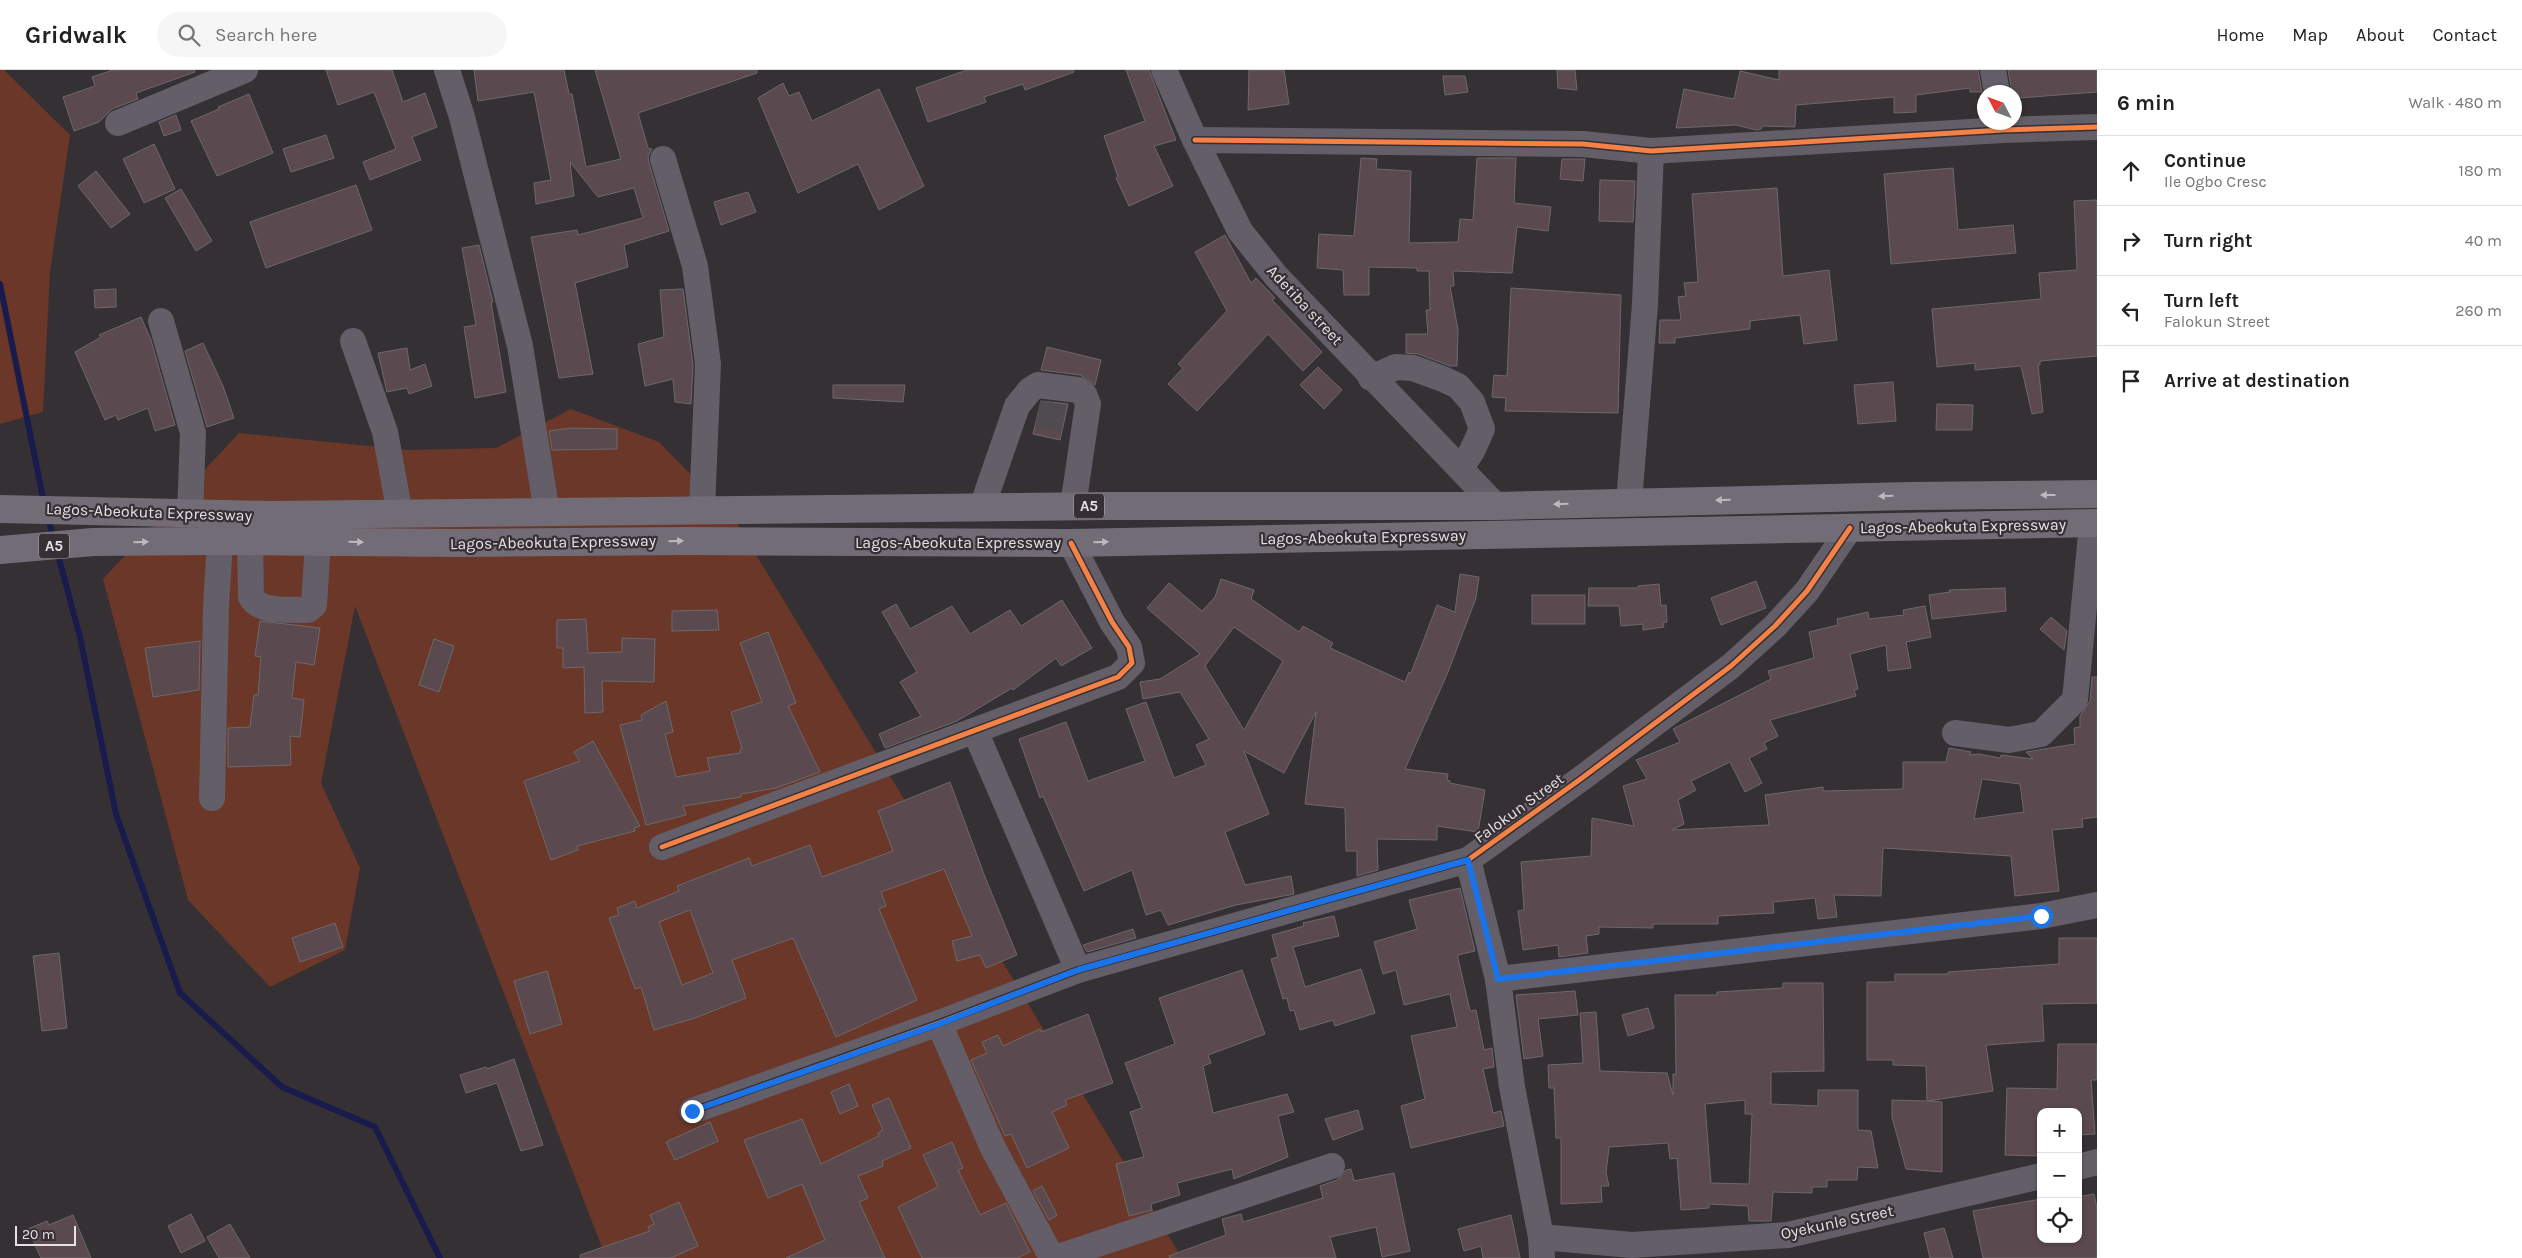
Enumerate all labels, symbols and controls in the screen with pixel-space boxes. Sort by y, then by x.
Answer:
search box [157,12,507,57]
text: Gridwalk [25,21,127,49]
icon: search [175,21,203,49]
text: Search here [215,24,317,46]
text: Home [2216,24,2264,46]
text: Map [2292,24,2328,46]
text: About [2356,24,2405,46]
text: Contact [2433,24,2497,46]
north arrow [1977,85,2022,130]
text: 6 min [2117,91,2175,115]
text: Walk · 480 m [2408,93,2502,112]
text: Continue [2164,150,2246,172]
icon: ahead [2117,157,2145,185]
text: 180 m [2459,161,2502,180]
text: Ile Ogbo Cresc [2164,172,2267,191]
icon: right [2117,227,2145,255]
text: Turn right [2164,230,2253,252]
text: 40 m [2465,231,2502,250]
street label: Adetiba street [1263,261,1347,349]
text: Turn left [2164,290,2239,312]
icon: left [2117,297,2145,325]
text: 260 m [2455,301,2502,320]
text: Falokun Street [2164,312,2270,331]
icon: arrive [2117,367,2145,395]
text: Arrive at destination [2164,370,2350,392]
one-way arrow [2040,491,2056,499]
one-way arrow [1878,492,1894,500]
road number: A5 [1074,494,1104,518]
one-way arrow [1715,496,1731,504]
street label: Lagos-Abeokuta Expressway [46,499,253,525]
one-way arrow [1553,500,1569,508]
street label: Lagos-Abeokuta Expressway [1860,515,2067,537]
street label: Lagos-Abeokuta Expressway [1260,526,1467,548]
street label: Lagos-Abeokuta Expressway [450,531,657,553]
street label: Lagos-Abeokuta Expressway [855,533,1062,552]
road number: A5 [39,534,69,558]
one-way arrow [669,537,685,545]
one-way arrow [134,538,150,546]
one-way arrow [349,538,365,546]
one-way arrow [1094,538,1110,546]
street label: Falokun Street [1470,769,1568,847]
route start [2030,905,2053,928]
route end [681,1100,704,1123]
map controls [2037,1108,2082,1243]
button: + [2037,1108,2082,1153]
button: − [2037,1153,2082,1198]
button: locate [2037,1198,2082,1243]
street label: Oyekunle Street [1779,1201,1895,1243]
scale bar [15,1223,76,1246]
text: 20 m [22,1226,55,1243]

